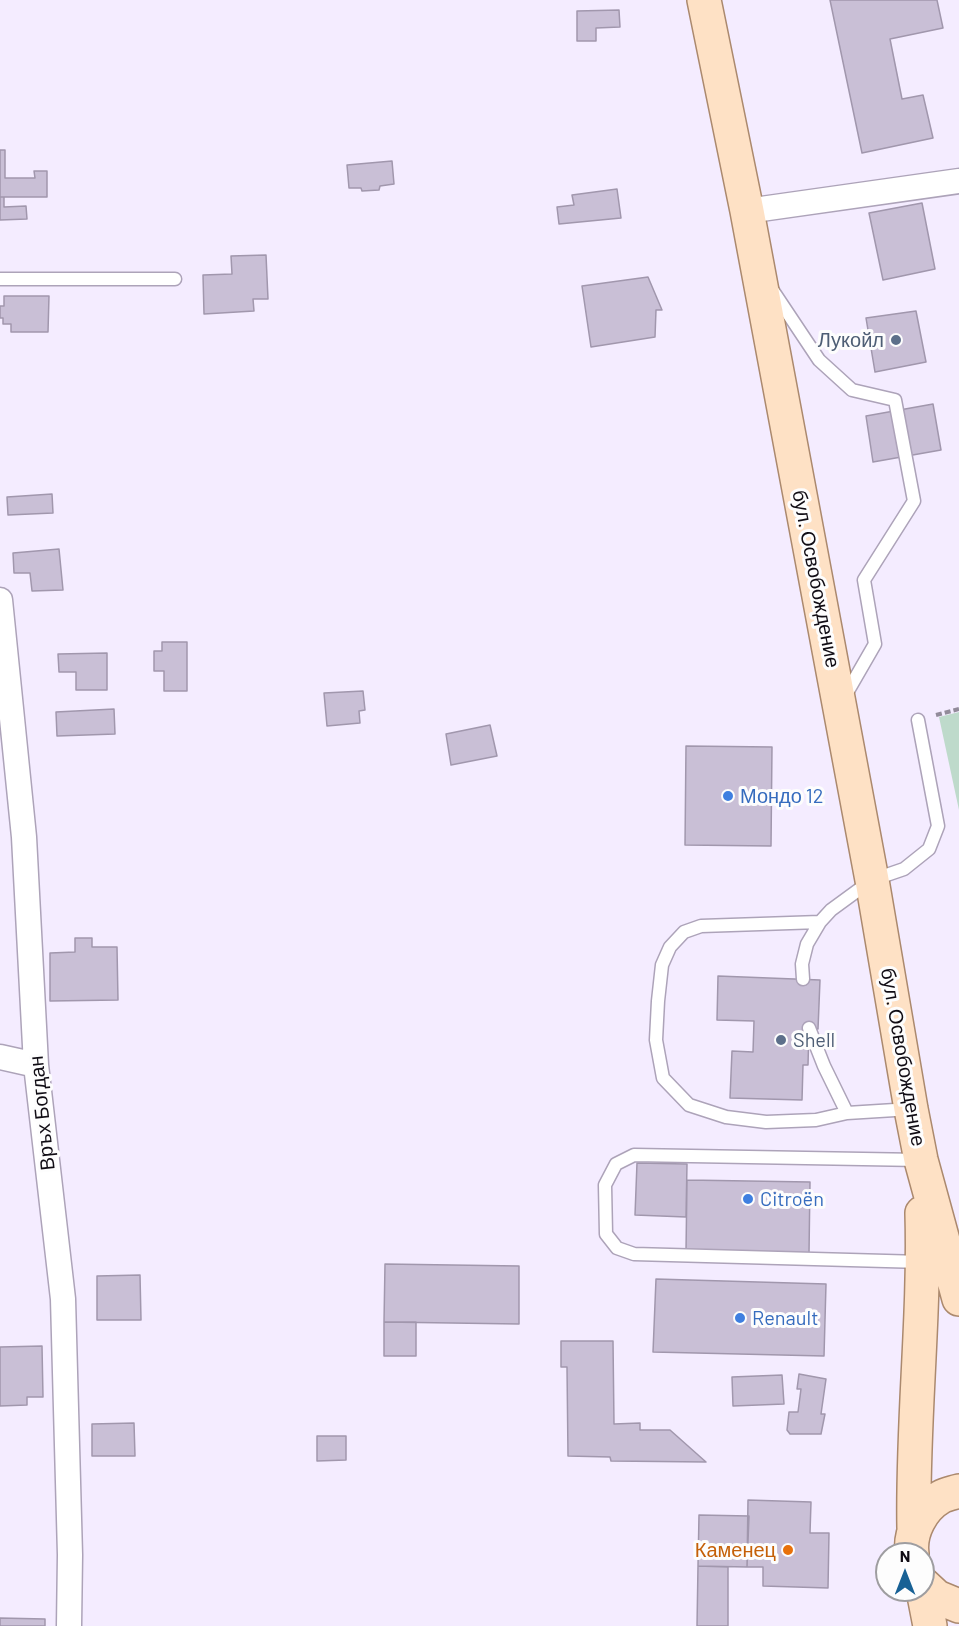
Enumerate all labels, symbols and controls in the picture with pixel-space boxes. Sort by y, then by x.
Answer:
place label: Лукойл [818,328,884,352]
marker: Лукойл [889,333,903,347]
street label: бул. Освобождение [787,488,845,670]
place label: Мондо 12 [740,784,824,808]
marker: Мондо 12 [721,789,735,803]
street label: бул. Освобождение [875,966,931,1148]
place label: Shell [793,1028,835,1052]
marker: Shell [774,1033,788,1047]
street label: Връх Богдан [24,1054,60,1172]
place label: Citroën [760,1187,824,1211]
marker: Citroën [741,1192,755,1206]
place label: Renault [752,1306,818,1330]
marker: Renault [733,1311,747,1325]
place label: Каменец [695,1538,776,1562]
north arrow [875,1542,935,1602]
marker: Каменец [781,1543,795,1557]
text: N [900,1546,910,1565]

